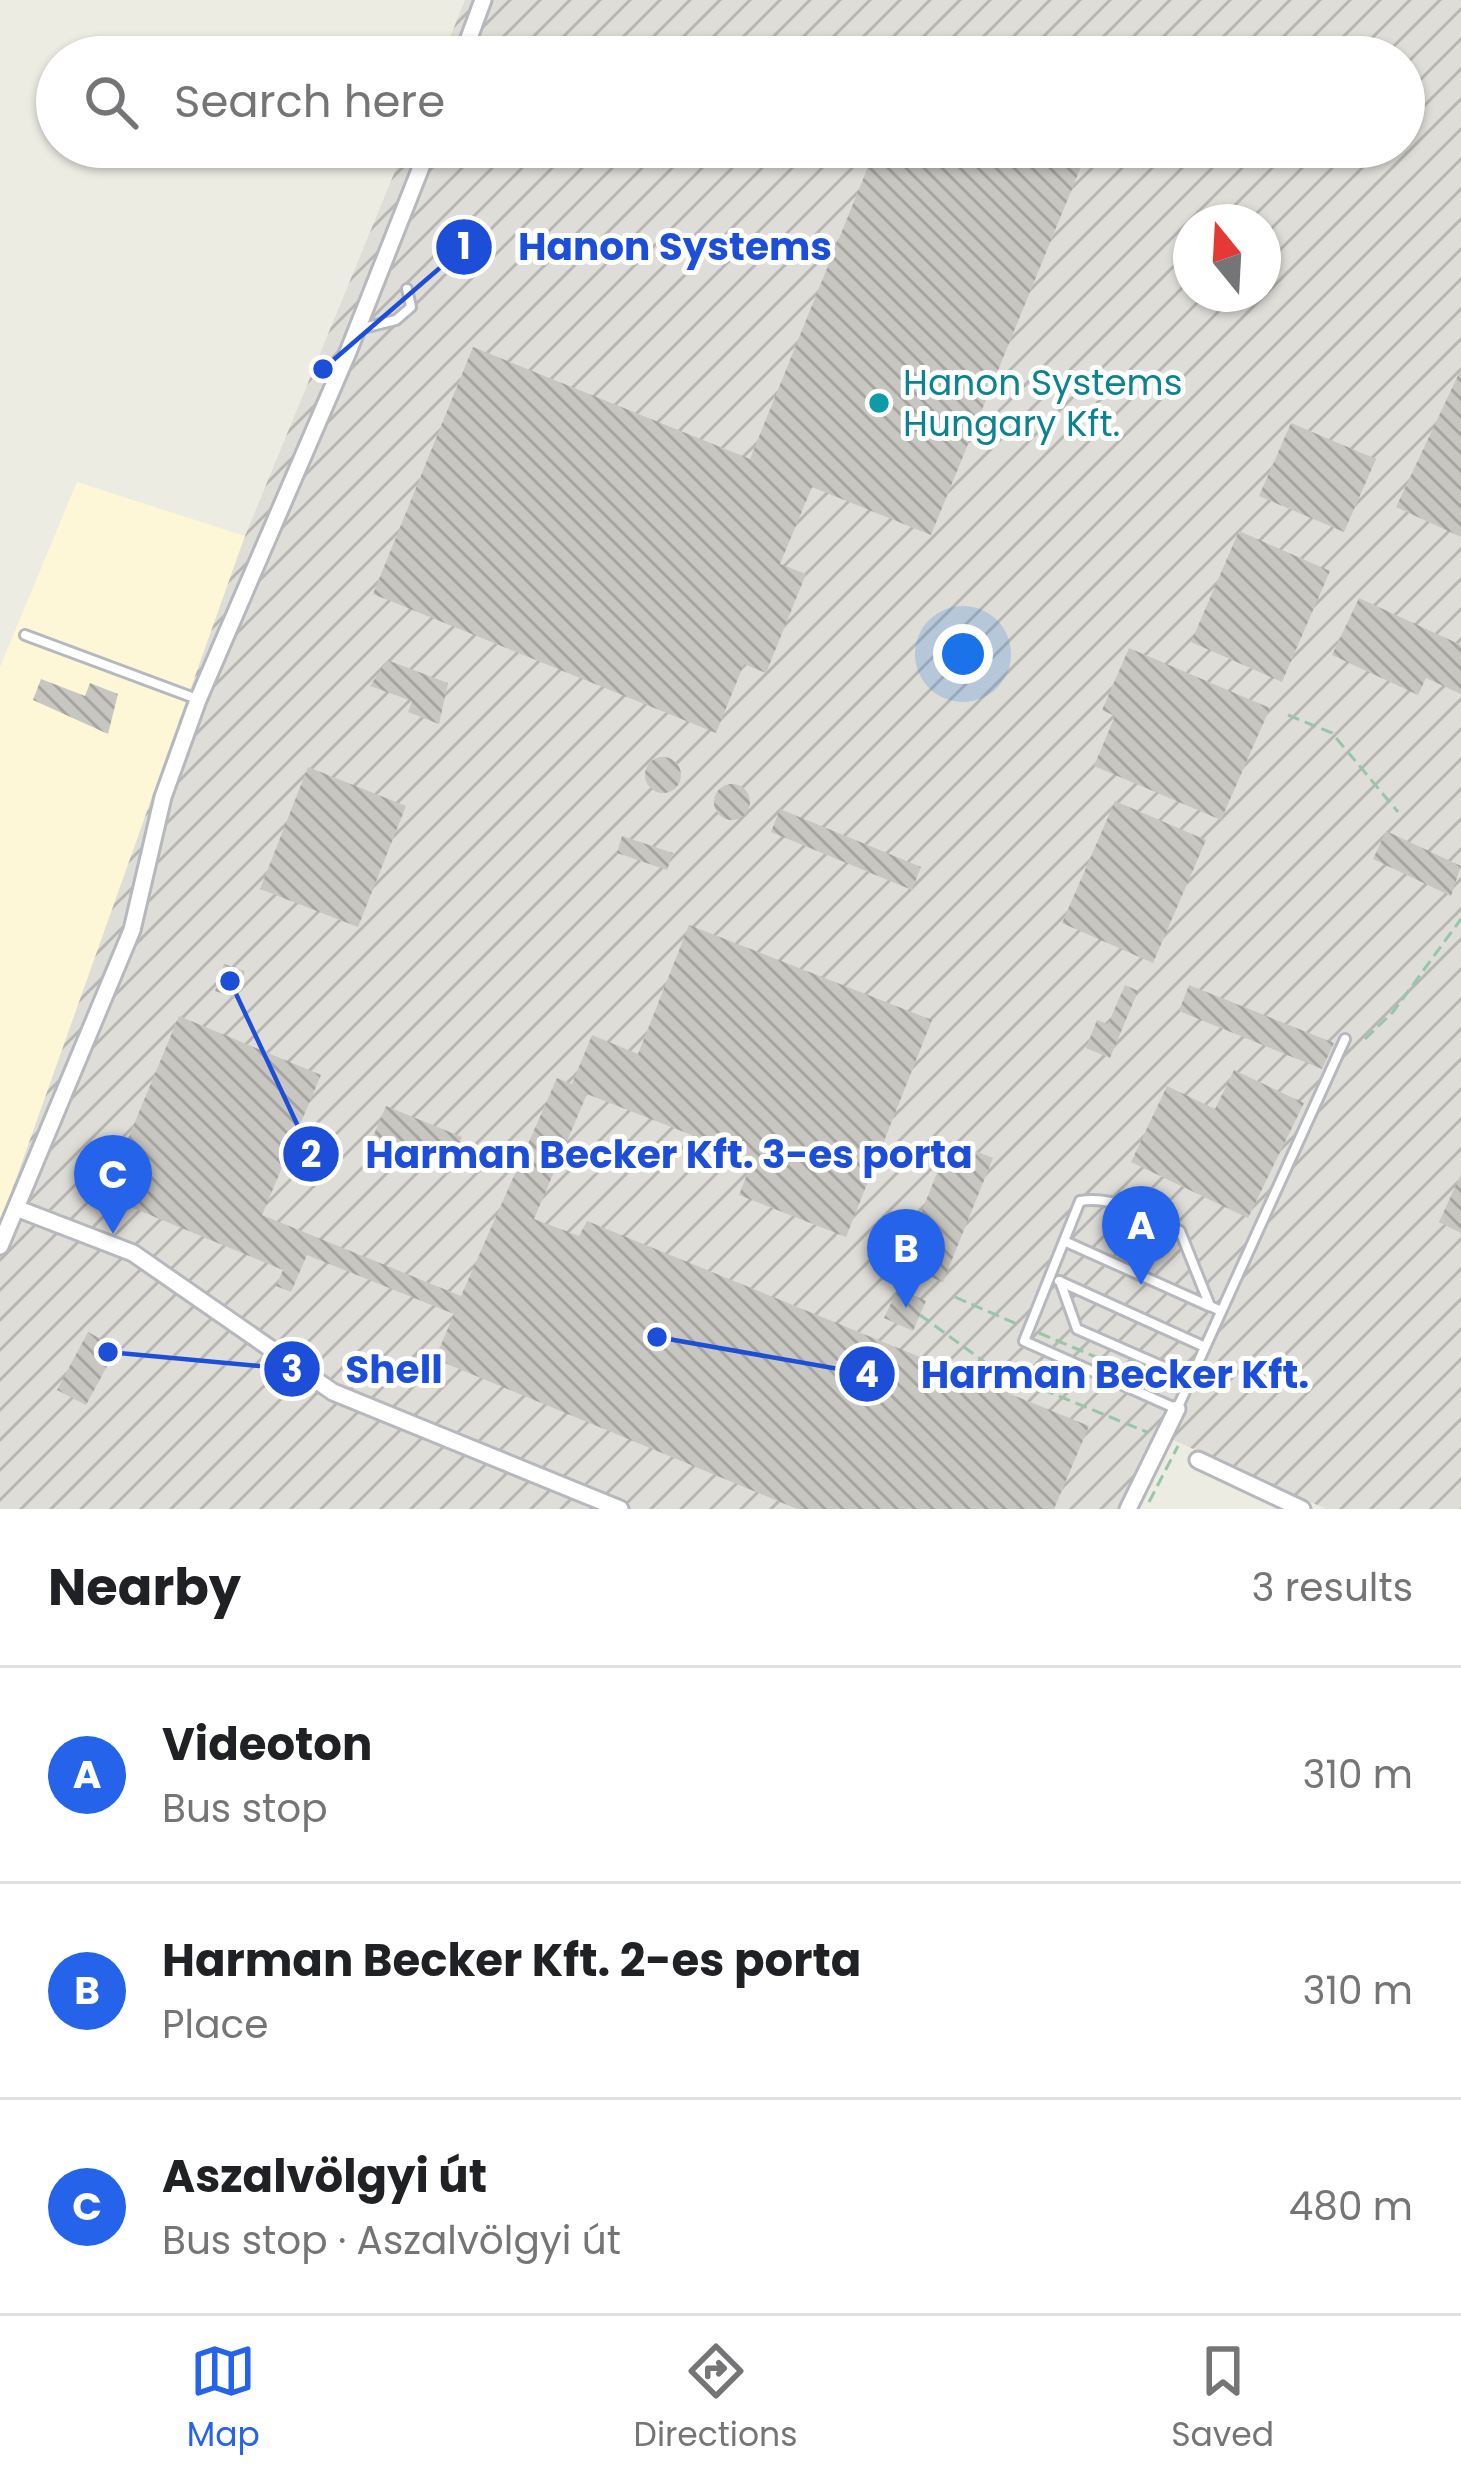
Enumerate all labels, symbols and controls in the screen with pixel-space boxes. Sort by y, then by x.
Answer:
search box [36,36,1425,168]
icon: search [78,69,144,135]
text: Search here [174,70,445,133]
north arrow [1173,204,1281,312]
callout: Hanon Systems [434,209,856,284]
text: Hanon Systems [518,219,832,274]
text: 1 [457,221,471,272]
place label: Hanon Systems Hungary Kft. [903,357,1182,449]
marker: Hanon Systems Hungary Kft. [866,390,892,416]
your location [933,624,993,684]
callout: Harman Becker Kft. 3-es porta [281,1117,997,1192]
text: Harman Becker Kft. 3-es porta [365,1127,973,1182]
text: 2 [301,1129,321,1180]
pin: C [74,1135,152,1234]
pin: A [1102,1186,1180,1285]
pin: B [867,1209,945,1308]
callout: Shell [262,1331,467,1406]
callout: Harman Becker Kft. [837,1336,1333,1411]
text: Shell [345,1342,443,1397]
text: 3 [281,1344,303,1395]
text: Harman Becker Kft. [921,1347,1309,1402]
text: 4 [855,1349,879,1400]
text: Nearby [48,1551,241,1623]
text: 3 results [1251,1560,1413,1615]
text: Videoton [162,1713,372,1776]
text: A [73,1747,101,1802]
text: 310 m [1302,1747,1413,1802]
text: Bus stop [162,1781,328,1836]
text: Harman Becker Kft. 2-es porta [162,1929,861,1992]
text: B [74,1963,100,2018]
text: 310 m [1302,1963,1413,2018]
text: Place [162,1997,268,2052]
text: Aszalvölgyi út [162,2145,487,2208]
text: C [72,2179,102,2234]
text: 480 m [1289,2179,1413,2234]
text: Bus stop · Aszalvölgyi út [162,2213,621,2268]
tab: Map [187,2338,260,2460]
tab: Directions [634,2338,797,2460]
tab: Saved [1171,2338,1274,2460]

